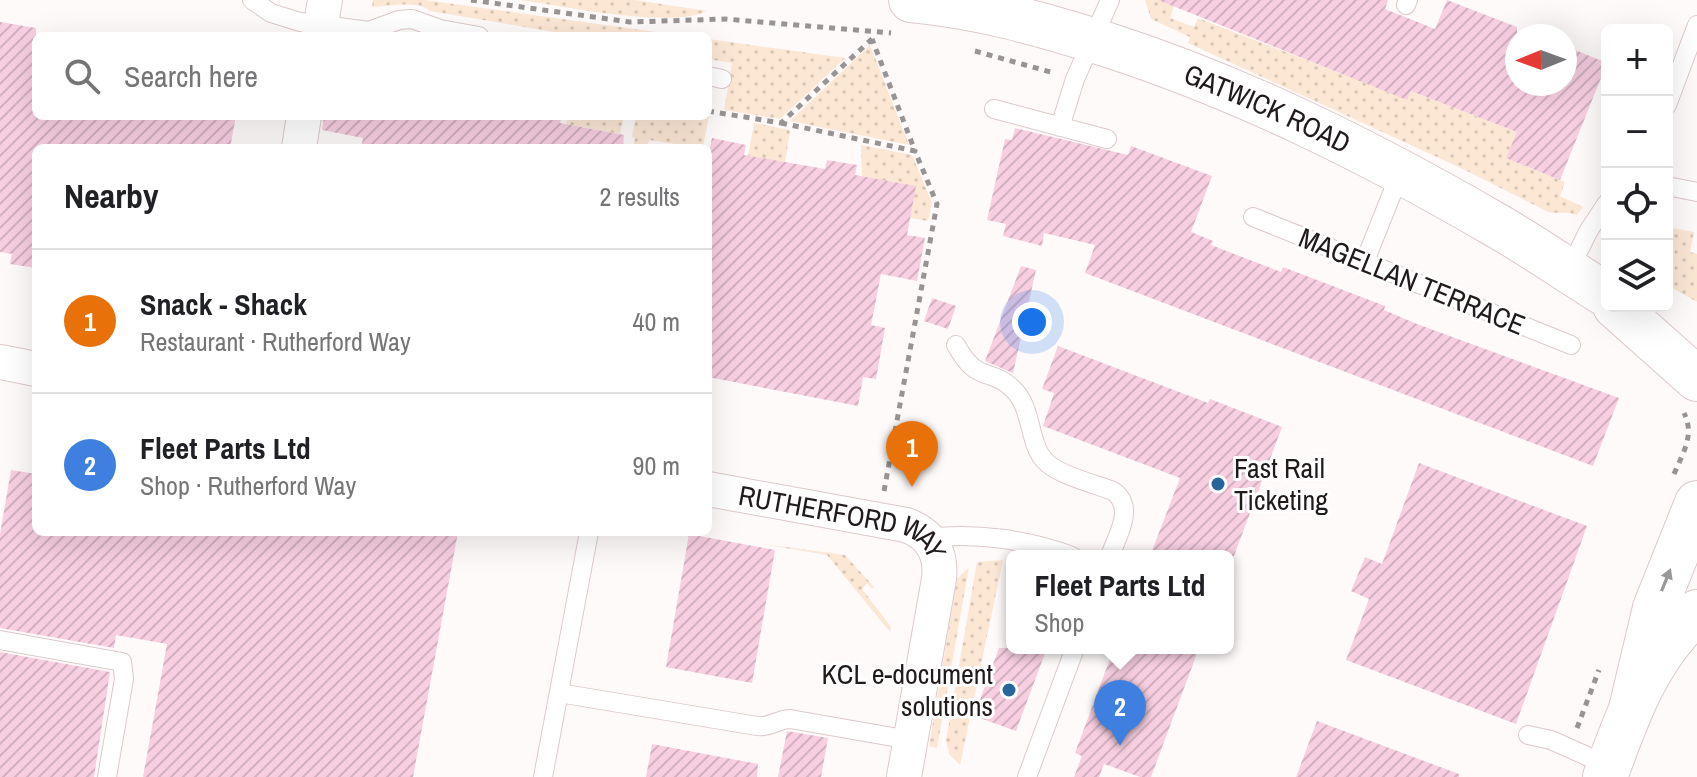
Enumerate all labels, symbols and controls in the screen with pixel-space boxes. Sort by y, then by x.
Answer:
north arrow [1505,24,1577,96]
map controls [1601,24,1673,312]
button: + [1601,24,1673,96]
search box [32,32,712,120]
icon: search [60,54,104,98]
street label: GATWICK ROAD [1179,55,1357,162]
text: Search here [124,56,258,96]
button: − [1601,96,1673,168]
button: locate [1601,168,1673,240]
text: Nearby [64,173,159,219]
text: 2 results [599,179,680,214]
street label: MAGELLAN TERRACE [1293,218,1531,344]
button: layers [1601,240,1673,312]
text: Snack - Shack [140,284,307,324]
your location [1012,302,1052,342]
text: 1 [84,304,96,339]
text: 40 m [633,304,680,339]
text: Restaurant · Rutherford Way [140,324,411,359]
pin: 1 [886,421,938,487]
text: Fleet Parts Ltd [140,428,311,468]
text: 2 [84,448,96,483]
text: 90 m [633,448,680,483]
place label: Fast Rail Ticketing [1234,449,1328,519]
text: Shop · Rutherford Way [140,468,356,503]
marker: Fast Rail Ticketing [1209,475,1227,493]
street label: RUTHERFORD WAY [736,476,956,565]
popup [1006,550,1234,654]
text: Fleet Parts Ltd [1035,565,1205,605]
one-way arrow [1660,568,1673,592]
text: Shop [1035,605,1084,640]
place label: KCL e-document solutions [822,655,993,725]
pin: 2 [1094,680,1146,746]
marker: KCL e-document solutions [1000,681,1018,699]

